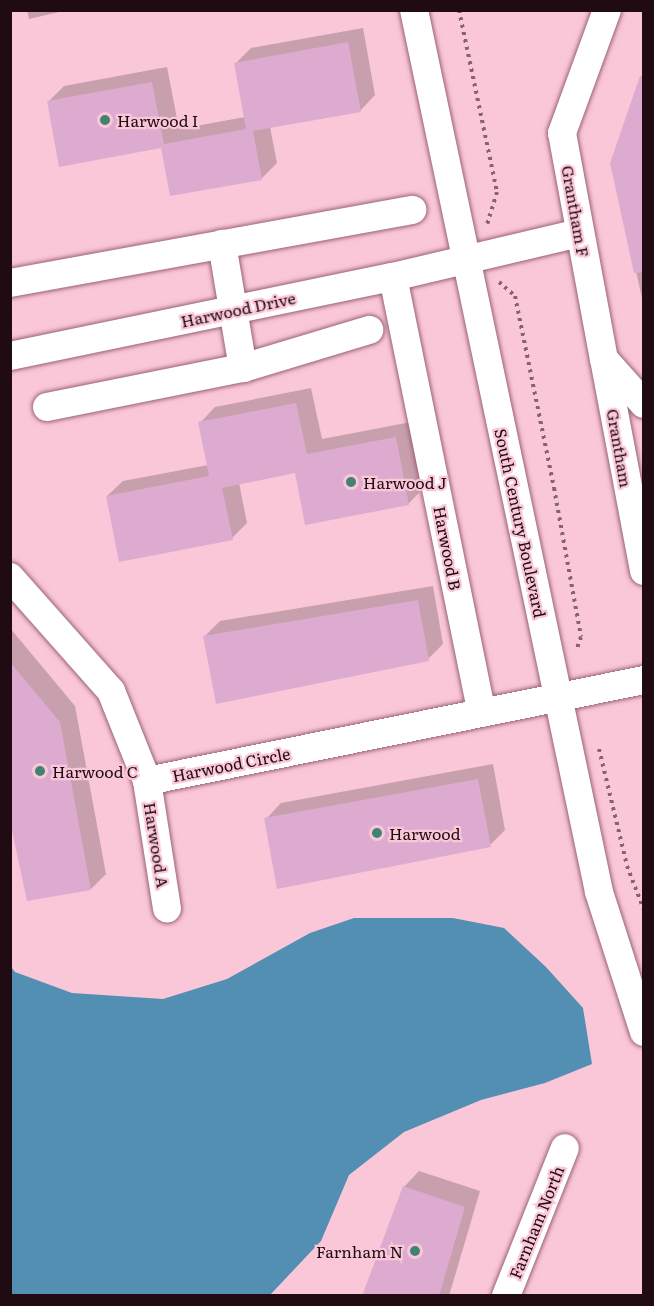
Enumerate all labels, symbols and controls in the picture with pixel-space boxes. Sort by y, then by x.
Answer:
place label: Harwood I [117,110,198,130]
marker: Harwood I [98,113,112,127]
street label: Grantham F [559,164,593,258]
street label: Harwood Drive [179,287,297,331]
street label: Grantham [604,407,636,489]
street label: South Century Boulevard [492,427,550,619]
place label: Harwood J [363,472,447,492]
marker: Harwood J [344,475,358,489]
street label: Harwood B [430,504,466,592]
street label: Harwood Circle [170,743,292,785]
place label: Harwood C [52,761,138,781]
marker: Harwood C [33,764,47,778]
street label: Harwood A [141,801,173,889]
place label: Harwood [389,823,461,843]
marker: Harwood [370,826,384,840]
street label: Farnham North [505,1163,567,1281]
place label: Farnham N [316,1241,403,1261]
marker: Farnham N [408,1244,422,1258]

